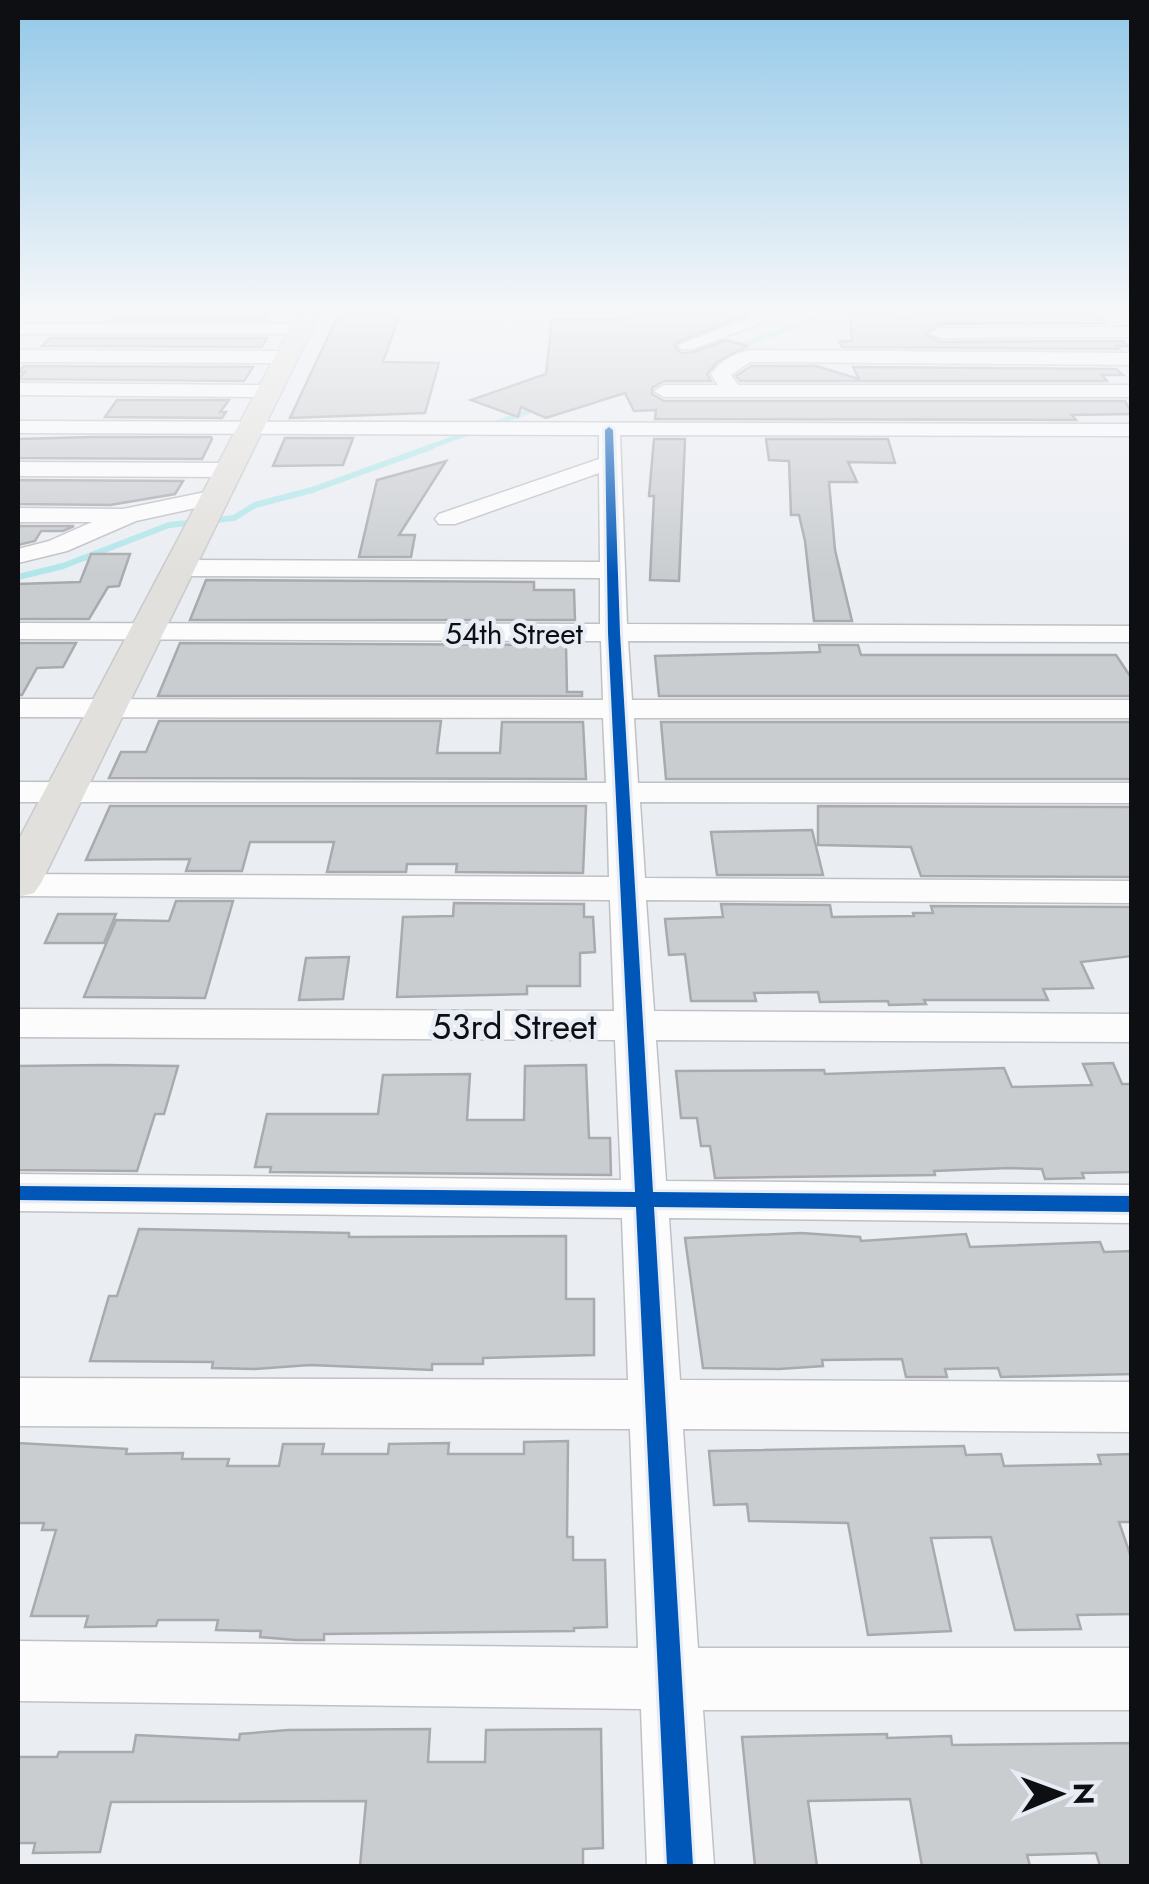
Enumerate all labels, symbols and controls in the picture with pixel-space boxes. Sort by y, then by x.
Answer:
street label: 54th Street [445,612,584,655]
street label: 53rd Street [432,1002,597,1052]
north arrow [1009,1744,1109,1844]
text: N [1063,1782,1104,1805]

